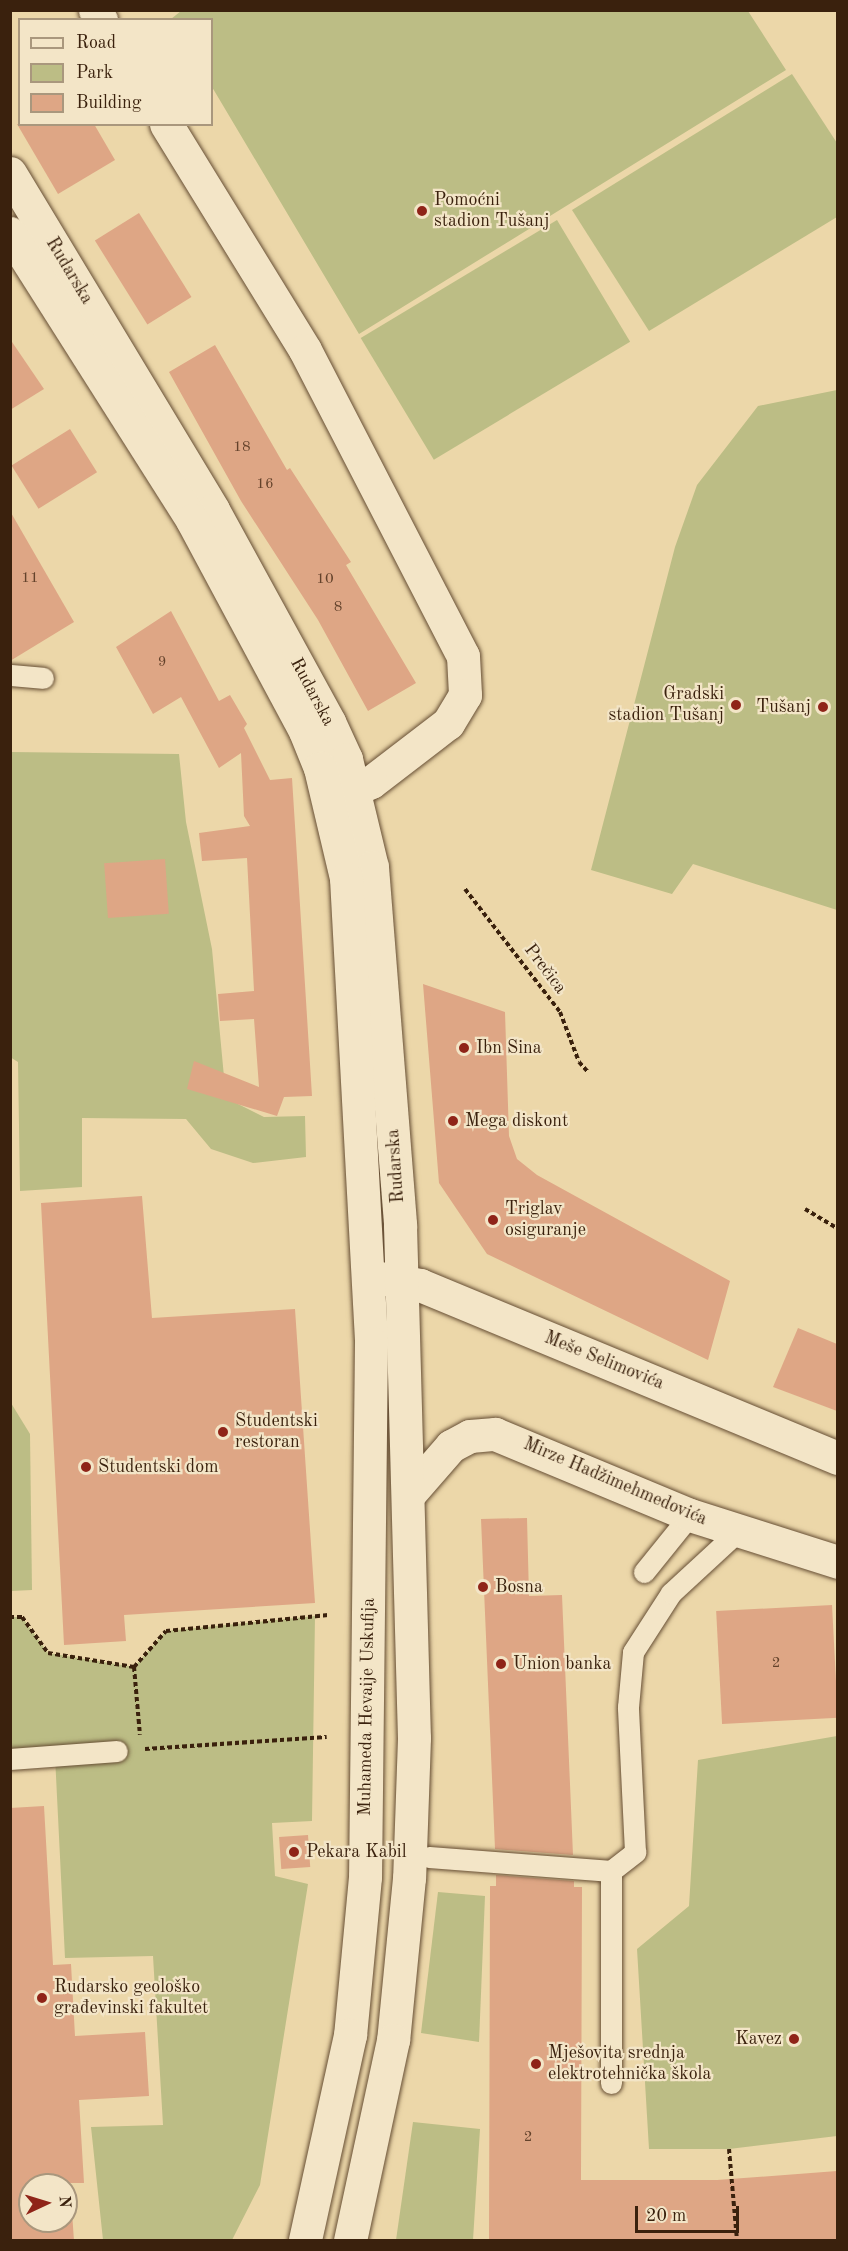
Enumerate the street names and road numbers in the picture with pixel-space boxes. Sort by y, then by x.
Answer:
street label: Rudarska [41,234,97,308]
street label: Rudarska [285,654,339,730]
street label: Prečica [519,940,571,998]
street label: Rudarska [383,1128,409,1204]
street label: Meše Selimovića [541,1327,667,1395]
street label: Mirze Hadžimehmedovića [520,1433,710,1531]
street label: Muhameda Hevaije Uskufija [354,1598,380,1816]

